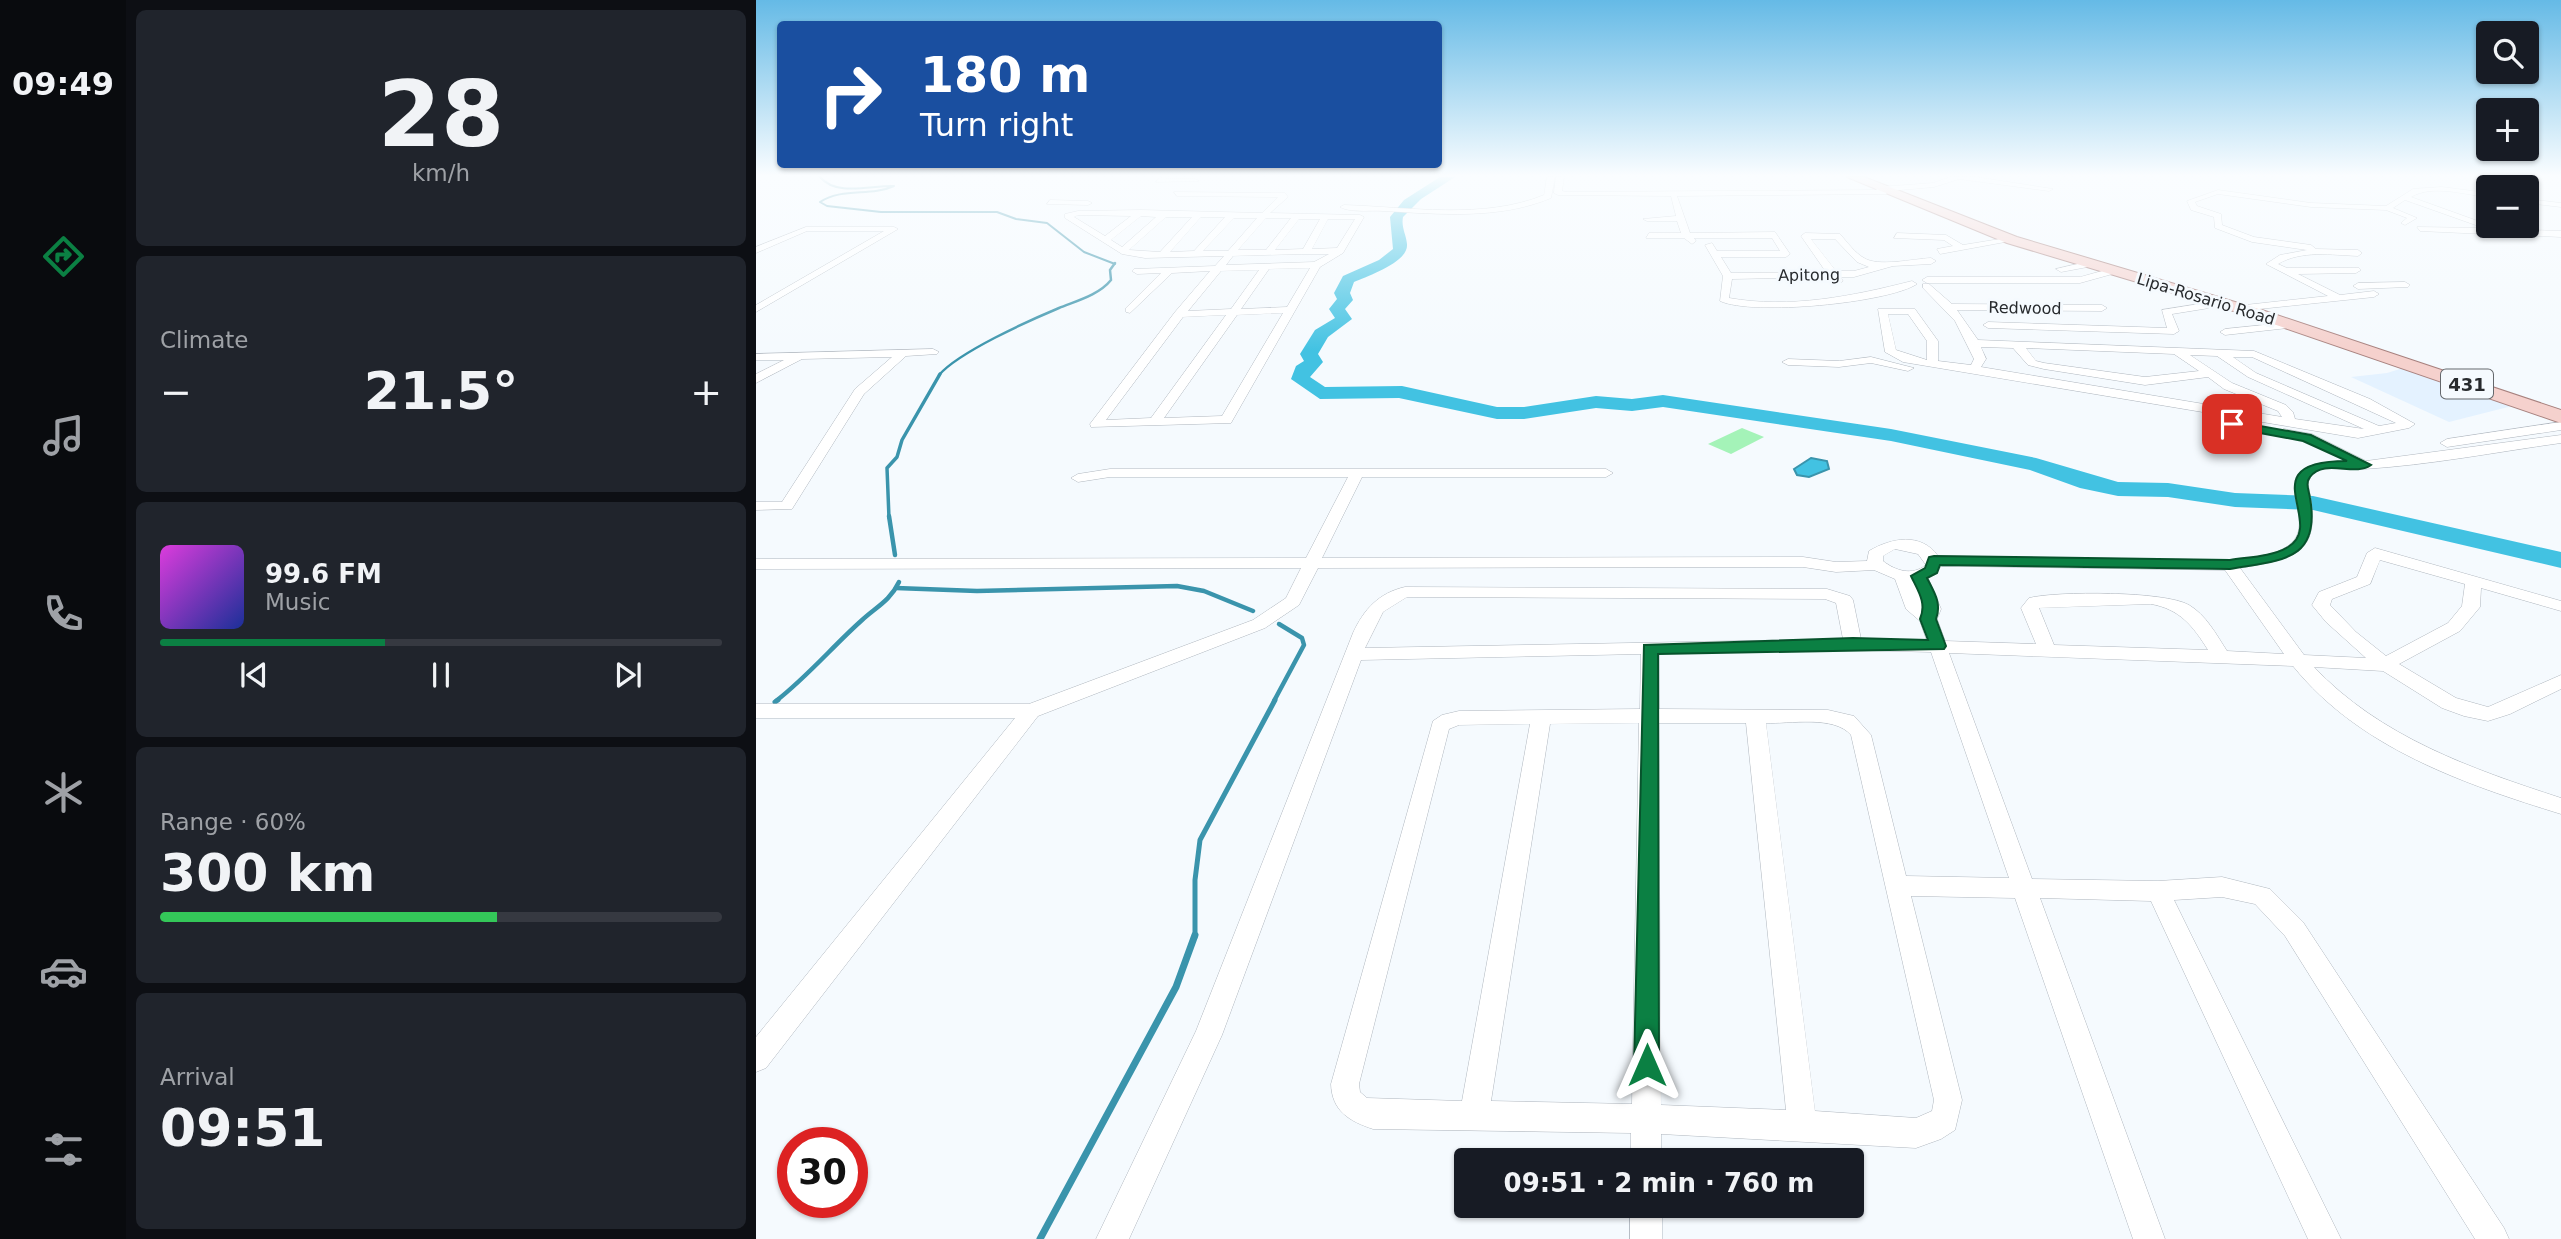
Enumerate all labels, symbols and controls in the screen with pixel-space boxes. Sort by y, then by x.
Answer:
map controls [2476,21,2539,238]
button: search [2476,21,2539,84]
text: 180 m [920,47,1090,104]
icon: right [805,49,896,140]
text: 28 [378,62,504,167]
text: 09:49 [12,65,114,103]
button: + [2476,98,2539,161]
text: Turn right [920,106,1073,144]
text: km/h [412,160,470,186]
button: − [2476,175,2539,238]
icon: directions [39,232,88,281]
street label: Apitong [1778,265,1840,285]
street label: Lipa-Rosario Road [2135,269,2277,329]
street label: Redwood [1988,298,2062,318]
text: Climate [160,327,249,353]
text: 21.5° [364,361,518,421]
text: − [160,370,192,414]
text: + [690,370,722,414]
road number: 431 [2441,370,2493,398]
pin [2202,394,2262,454]
icon: arrive [2213,405,2251,443]
icon: music [39,411,88,460]
text: 99.6 FM [265,559,382,589]
icon: phone [39,589,88,638]
text: Music [265,589,330,615]
icon: previous [235,656,273,694]
icon: pause [422,656,460,694]
icon: next [609,656,647,694]
icon: climate [39,768,88,817]
text: Range · 60% [160,809,306,835]
text: 300 km [160,843,375,903]
icon: car [39,947,88,996]
position arrow [1610,1028,1684,1102]
text: Arrival [160,1064,235,1090]
text: 09:51 [160,1098,326,1158]
icon: filters [39,1125,88,1174]
speed limit sign: 30 [777,1127,868,1218]
text: 09:51 · 2 min · 760 m [1504,1168,1814,1198]

